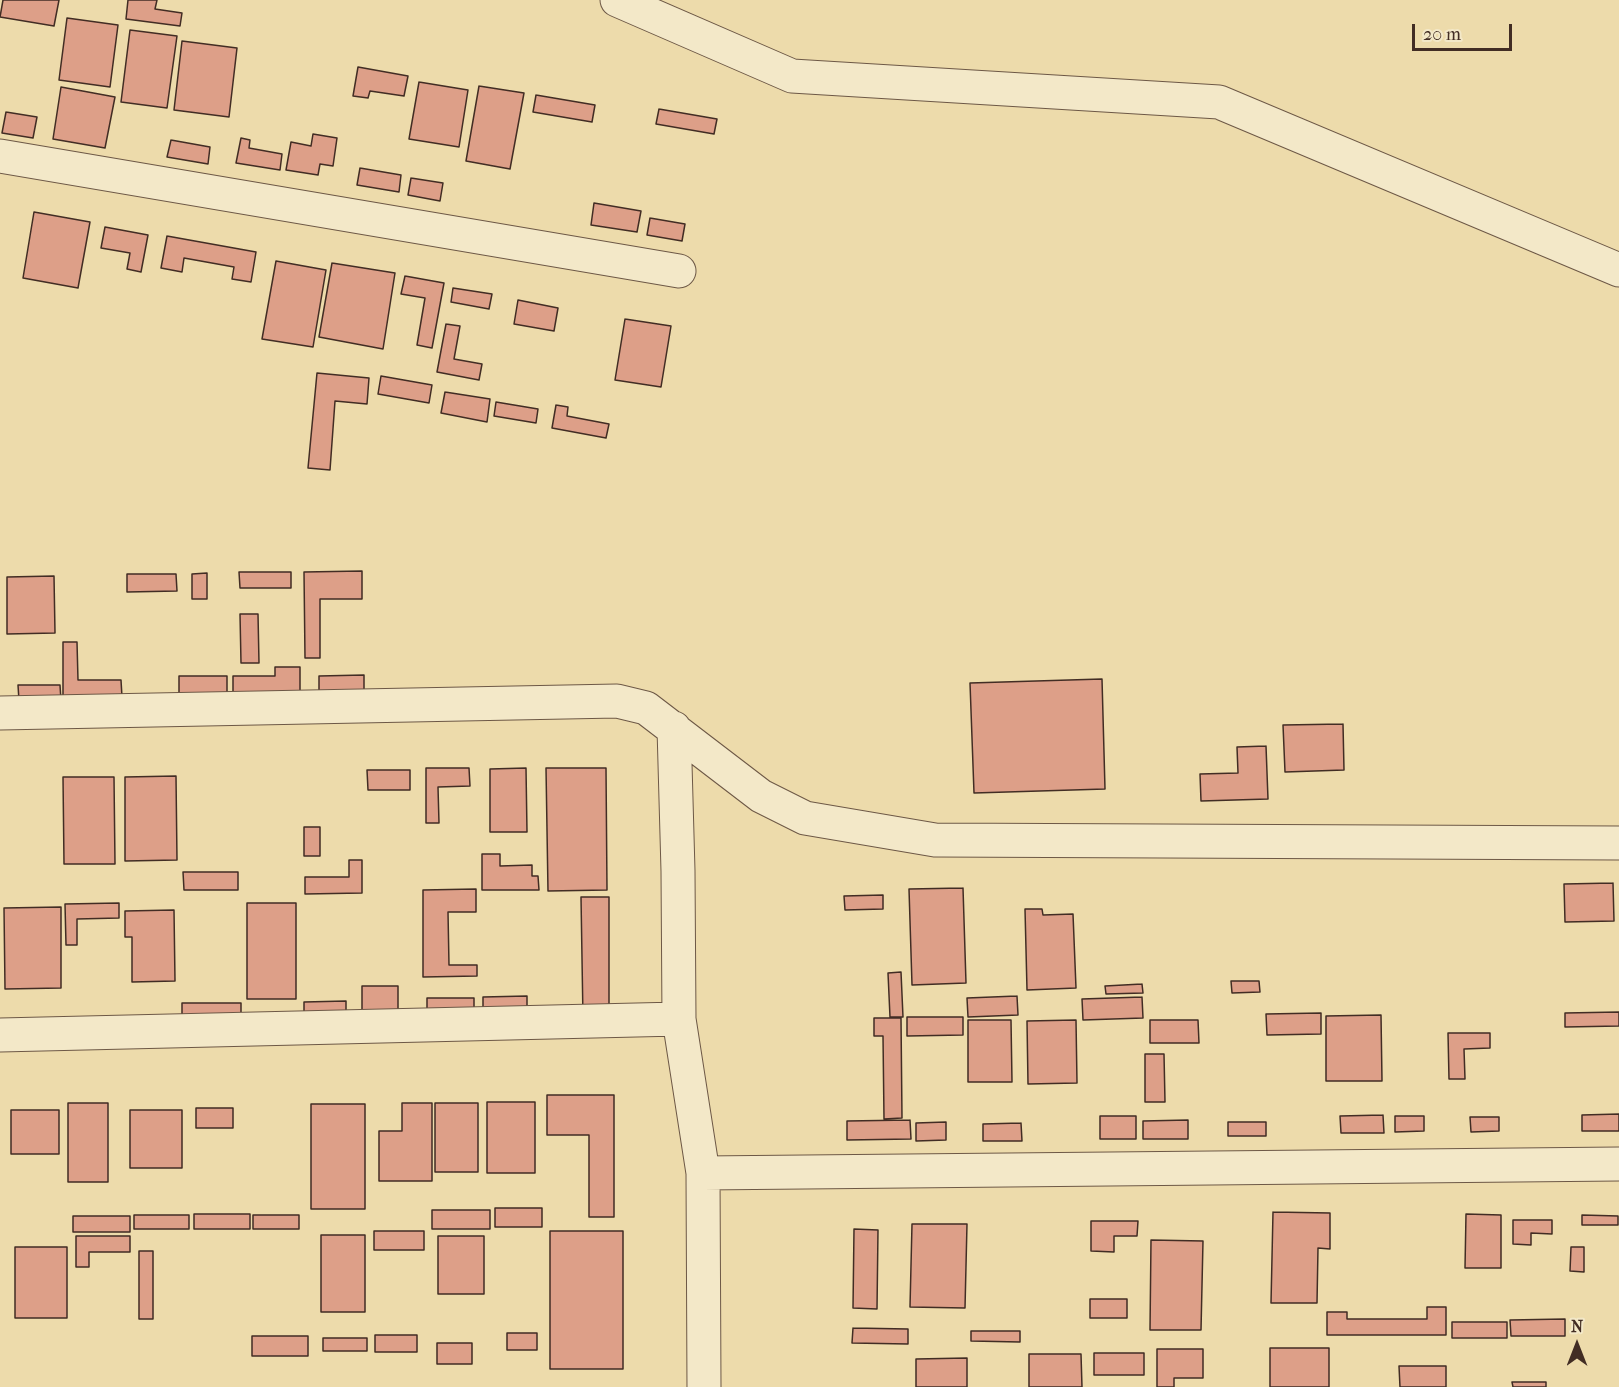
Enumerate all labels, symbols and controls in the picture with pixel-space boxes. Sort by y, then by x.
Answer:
scale bar [1415,12,1516,50]
text: 20 m [1423,24,1461,45]
north arrow [1547,1315,1607,1375]
text: N [1571,1317,1583,1336]

